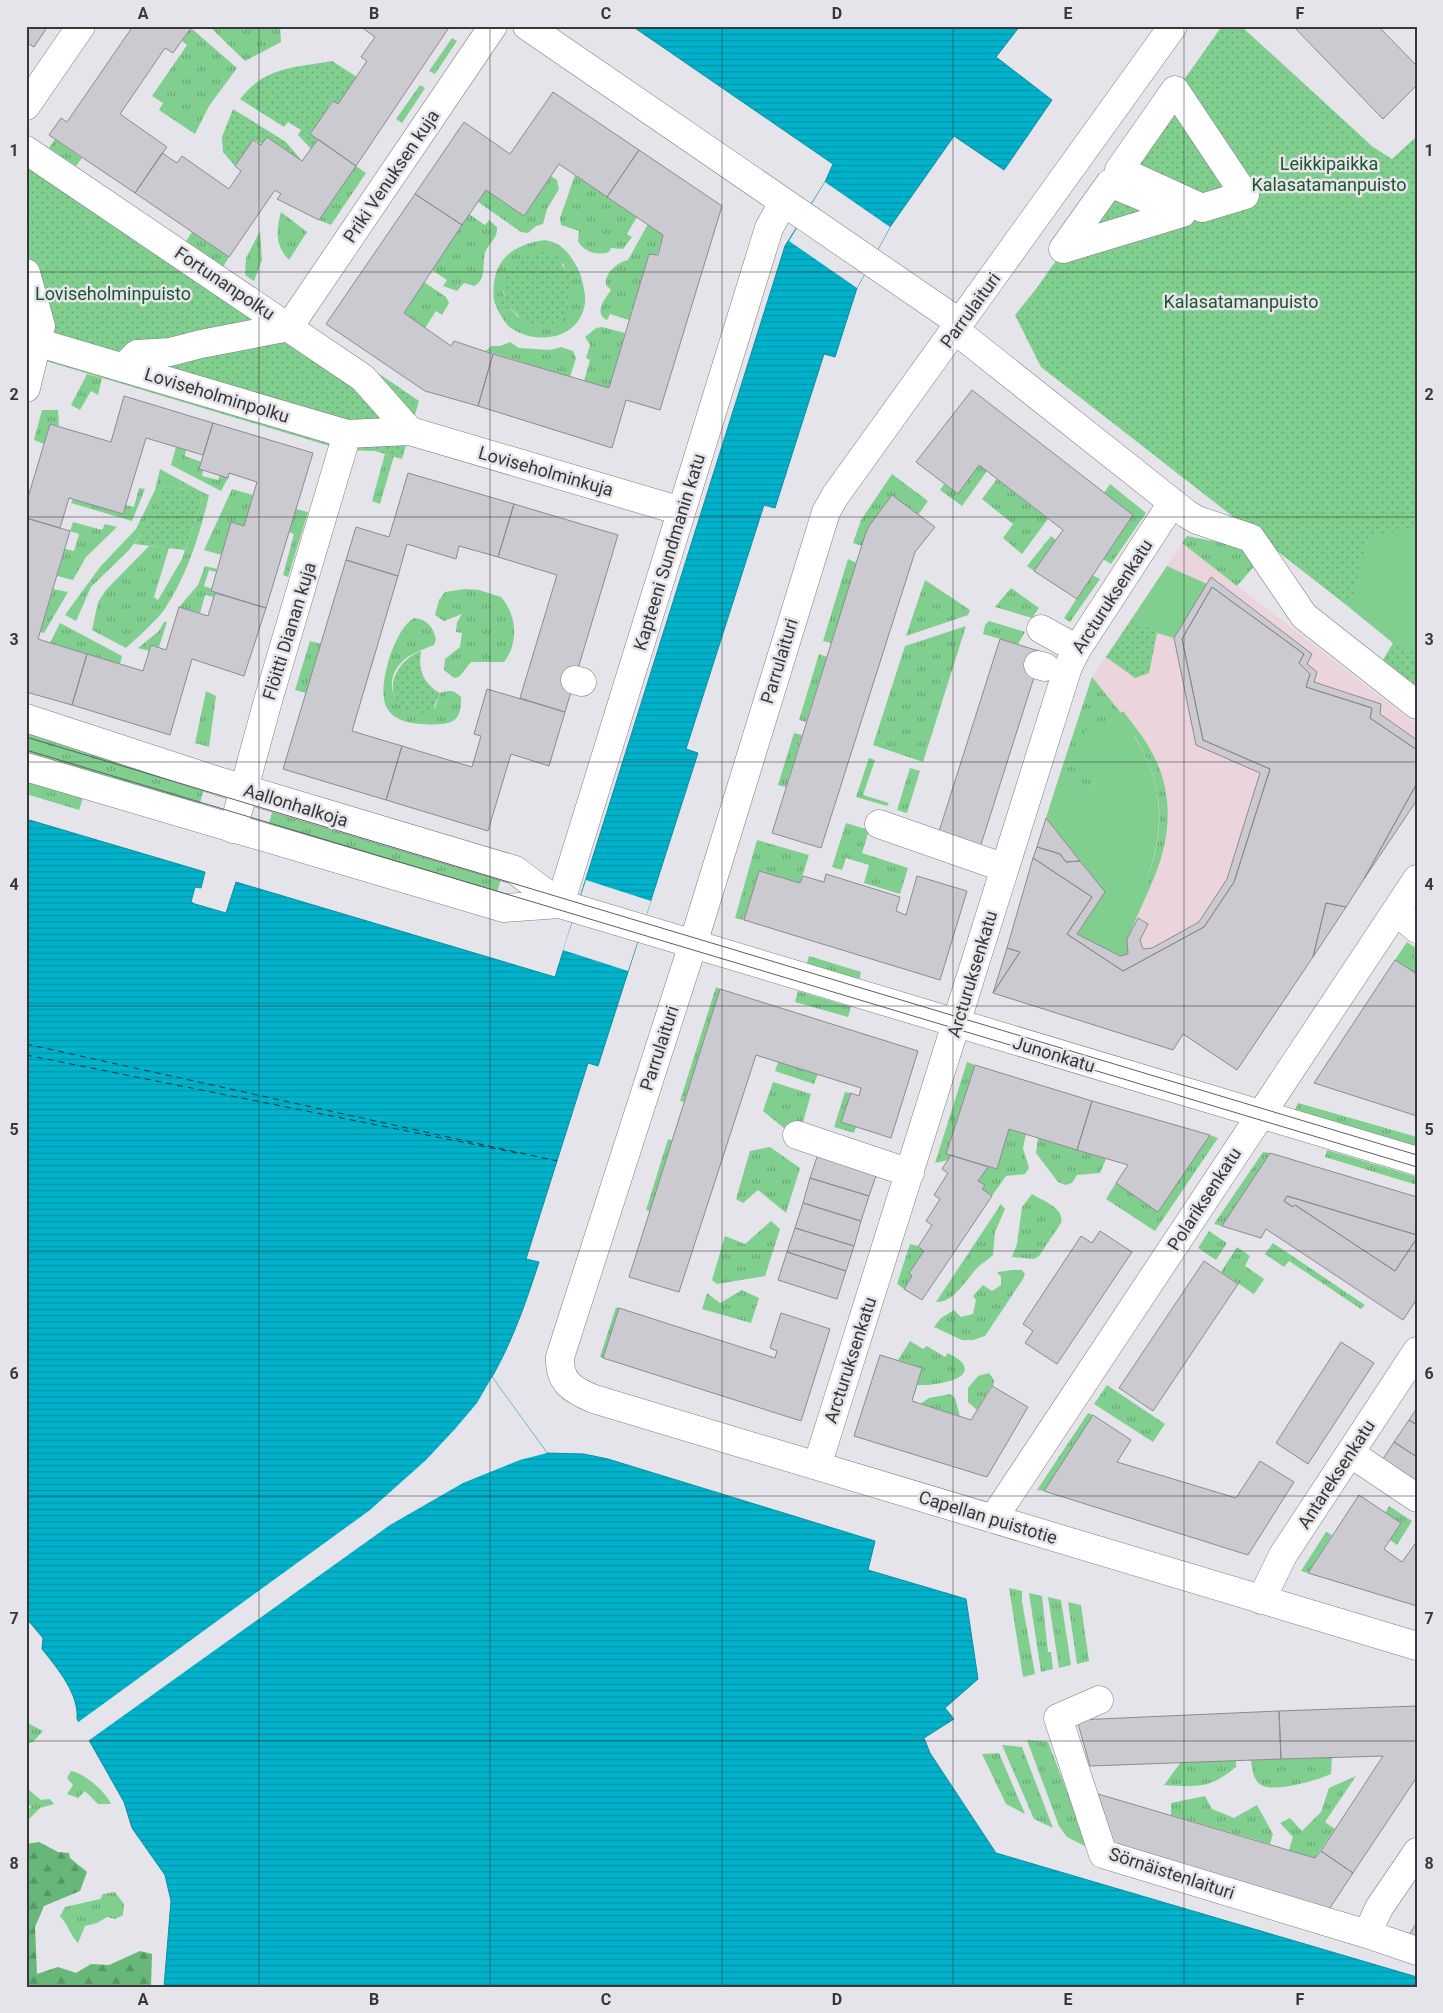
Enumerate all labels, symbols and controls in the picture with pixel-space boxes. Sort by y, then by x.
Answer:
text: A [138,4,149,23]
text: B [369,4,379,23]
text: C [601,4,611,23]
text: D [832,4,842,23]
text: E [1064,4,1073,23]
text: F [1296,4,1305,23]
street label: Priki Venuksen kuja [339,106,443,246]
text: 1 [9,141,19,160]
text: 1 [1424,141,1434,160]
park label: Leikkipaikka Kalasatamanpuisto [1251,153,1407,195]
street label: Fortunanpolku [171,242,279,324]
street label: Parrulaituri [936,268,1004,352]
park label: Loviseholminpuisto [35,283,191,304]
park label: Kalasatamanpuisto [1163,291,1319,312]
street label: Loviseholminpolku [142,363,292,427]
text: 2 [9,385,19,404]
text: 2 [1424,385,1434,404]
street label: Loviseholminkuja [476,442,616,500]
street label: Kapteeni Sundmanin katu [629,451,709,653]
street label: Arcturuksenkatu [1067,535,1157,657]
street label: Flöitti Dianan kuja [258,560,320,702]
street label: Parrulaituri [756,616,802,706]
text: 3 [9,630,19,649]
text: 3 [1424,630,1434,649]
street label: Aallonhalkoja [241,779,351,831]
text: 4 [9,875,19,894]
text: 4 [1424,875,1434,894]
street label: Arcturuksenkatu [943,908,1001,1040]
street label: Parrulaituri [635,1003,683,1093]
street label: Junonkatu [1010,1032,1098,1076]
text: 5 [9,1120,19,1139]
text: 5 [1424,1120,1434,1139]
street label: Polariksenkatu [1163,1143,1245,1255]
street label: Arcturuksenkatu [820,1294,880,1426]
text: 6 [9,1364,19,1383]
text: 6 [1424,1364,1434,1383]
street label: Antareksenkatu [1293,1416,1379,1532]
street label: Capellan puistotie [916,1486,1060,1548]
text: 7 [9,1609,19,1628]
text: 7 [1424,1609,1434,1628]
street label: Sörnäistenlaituri [1107,1843,1237,1903]
text: 8 [9,1854,19,1873]
text: 8 [1424,1854,1434,1873]
text: A [138,1990,149,2009]
text: B [369,1990,379,2009]
text: C [601,1990,611,2009]
text: D [832,1990,842,2009]
text: E [1064,1990,1073,2009]
text: F [1296,1990,1305,2009]

